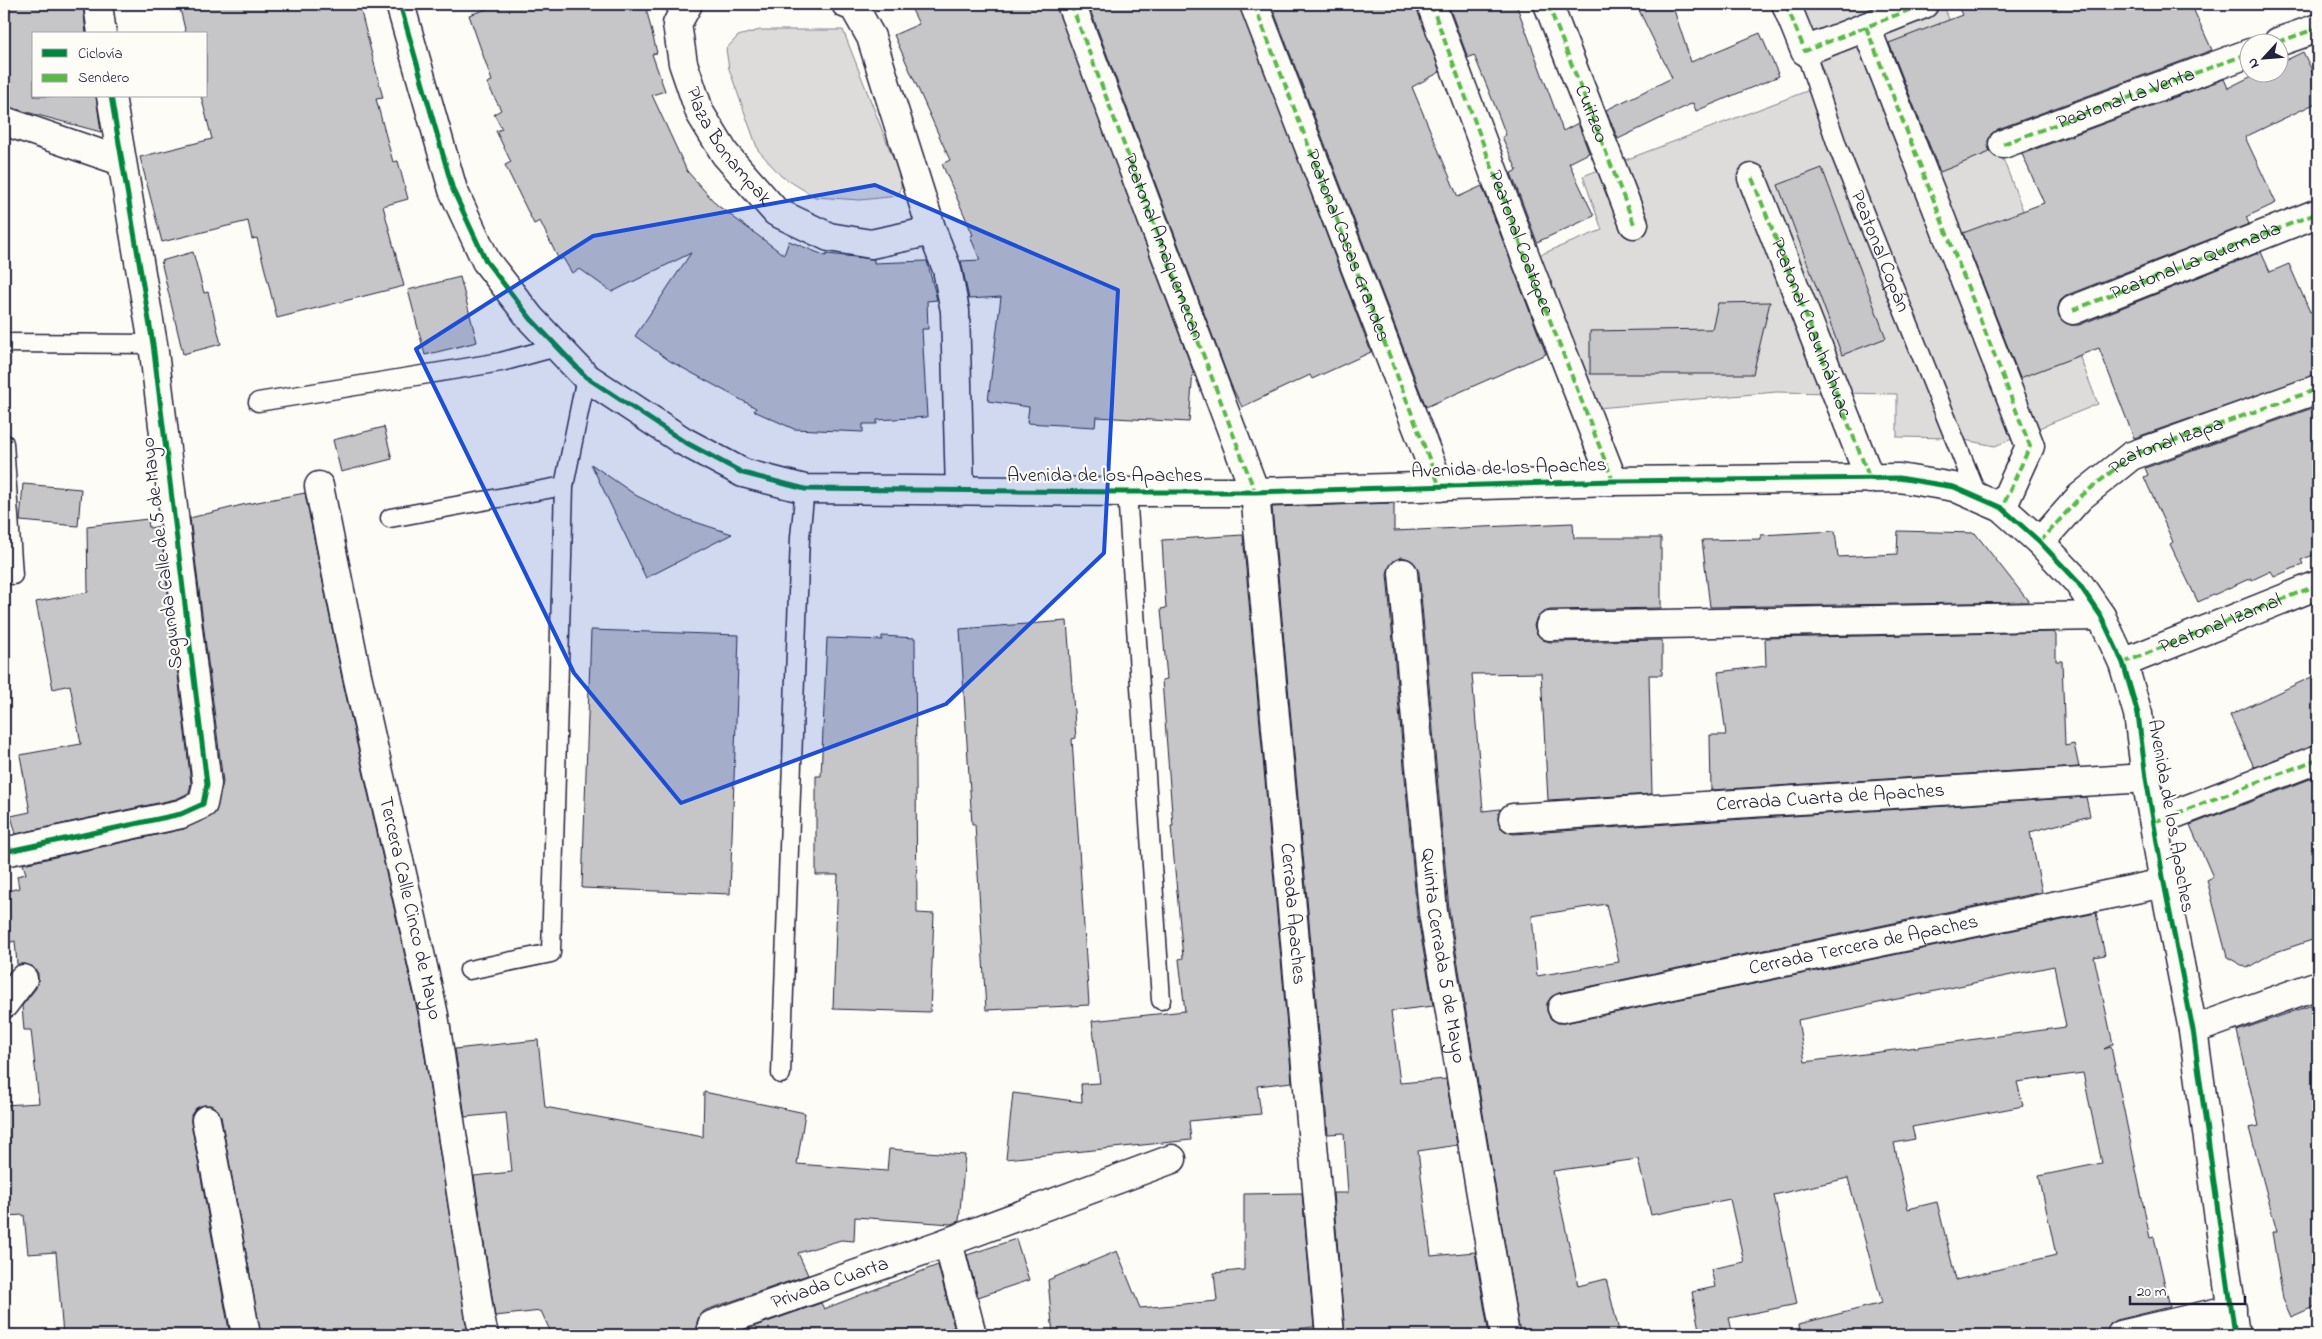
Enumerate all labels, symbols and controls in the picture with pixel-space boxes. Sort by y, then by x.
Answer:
legend [32,32,208,98]
north arrow [2240,32,2290,82]
text: Ciclovía [78,43,123,65]
text: N [2242,54,2265,72]
street label: Peatonal La Venta [2053,60,2199,137]
text: Sendero [78,67,130,89]
street label: Cuitzeo [1566,80,1615,147]
street label: Plaza Bonampak [678,83,779,212]
street label: Peatonal Casas Grandes [1297,145,1397,346]
street label: Peatonal Amaquemecan [1114,150,1211,345]
street label: Peatonal Coatepec [1480,166,1561,320]
street label: Peatonal Copán [1842,186,1917,317]
street label: Peatonal La Quemada [2106,215,2285,308]
street label: Peatonal Cuauhnáhuac [1762,234,1859,422]
street label: Peatonal Izapa [2103,410,2228,483]
street label: Segunda Calle de 5 de Mayo [134,435,193,671]
street label: Avenida de los Apaches [1411,451,1607,487]
street label: Avenida de los Apaches [1007,462,1203,491]
street label: Peatonal Izamal [2155,586,2286,662]
street label: Avenida de los Apaches [2139,717,2201,915]
street label: Cerrada Cuarta de Apaches [1715,776,1946,820]
street label: Tercera Calle Cinco de Mayo [371,794,449,1023]
street label: Cerrada Apaches [1272,842,1313,986]
street label: Quinta Cerrada 5 de Mayo [1413,847,1473,1066]
street label: Cerrada Tercera de Apaches [1746,907,1981,983]
street label: Privada Cuarta [767,1249,893,1318]
scale bar [2130,1274,2244,1306]
text: 20 m [2137,1281,2167,1303]

